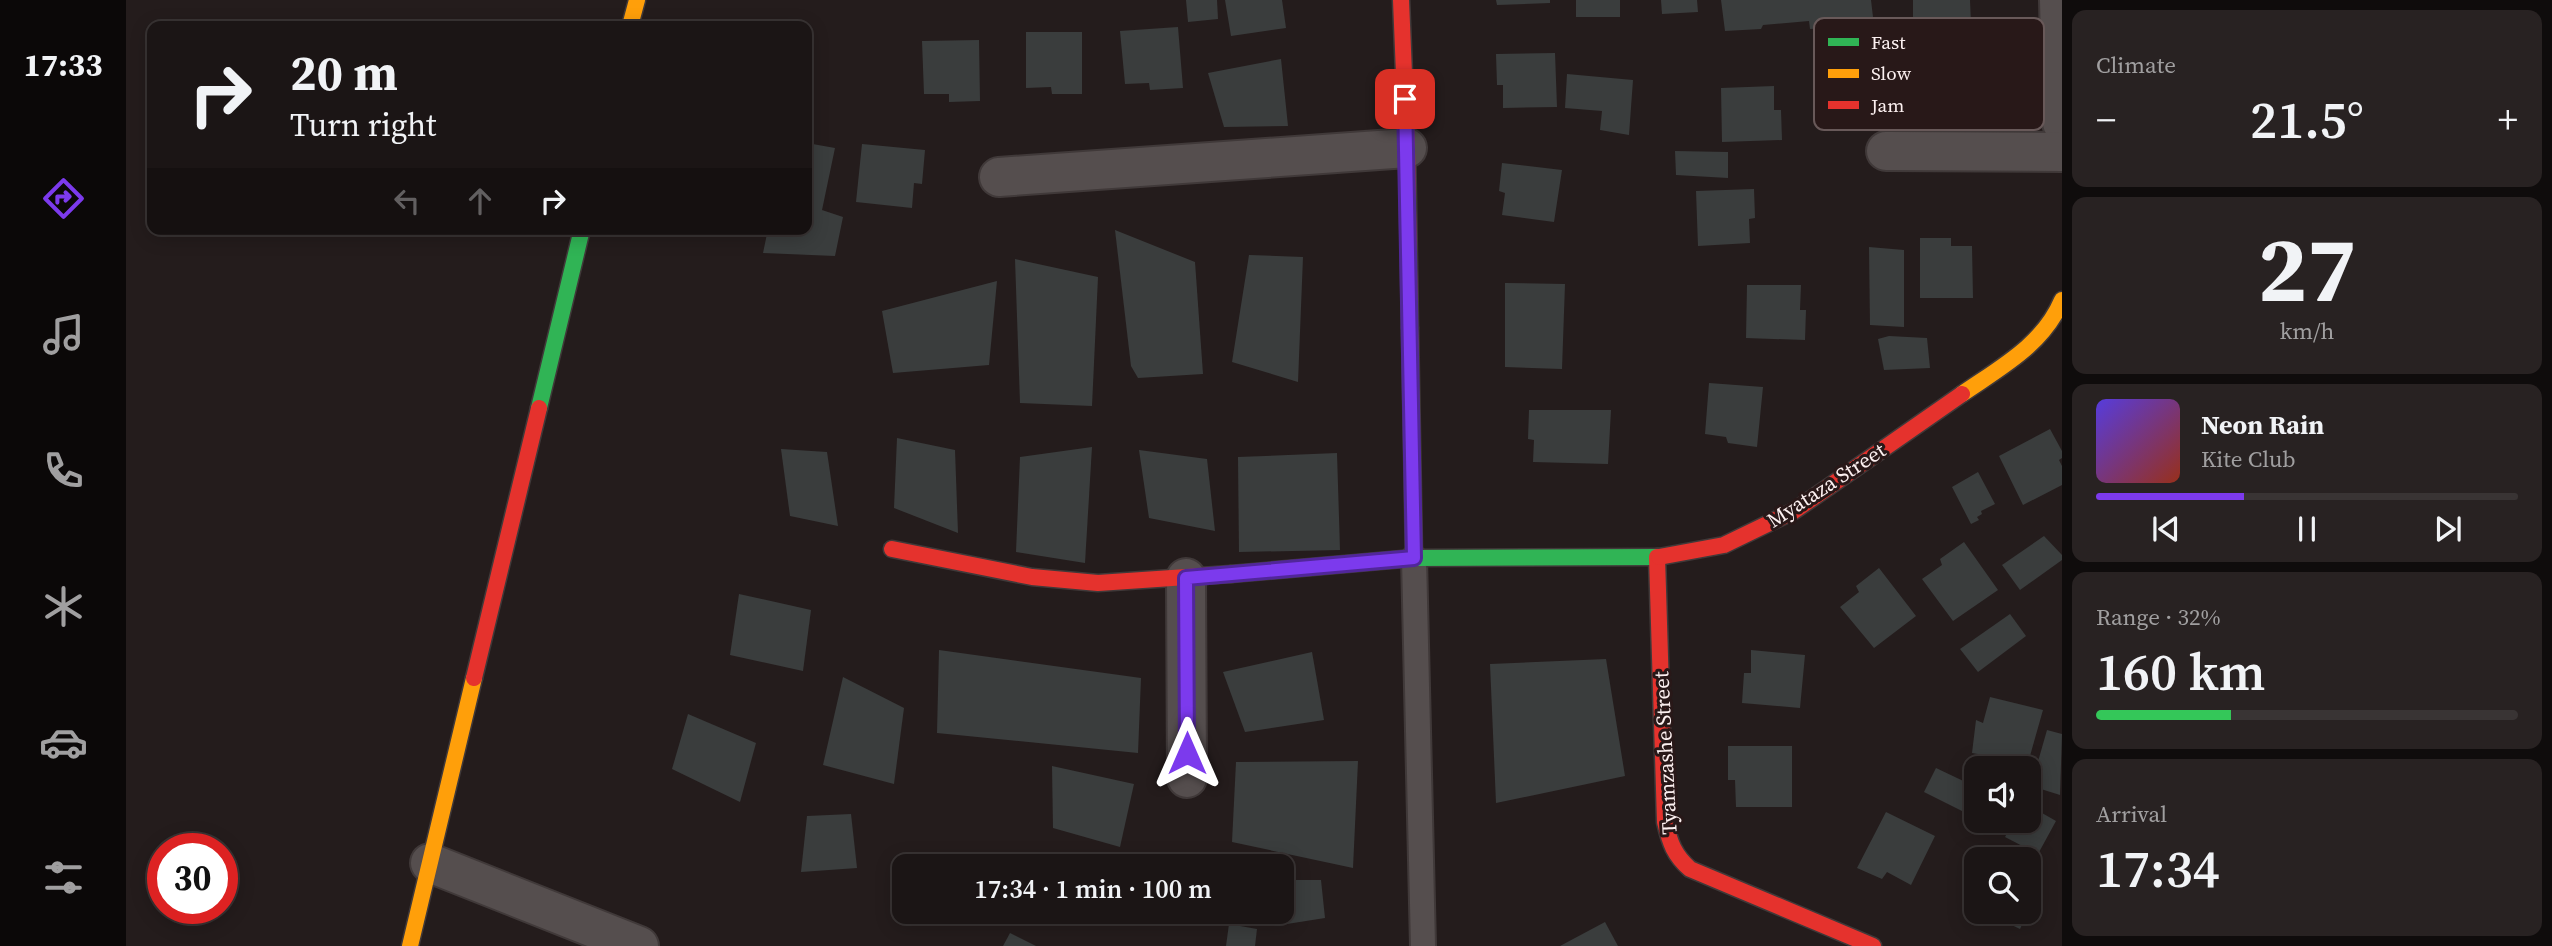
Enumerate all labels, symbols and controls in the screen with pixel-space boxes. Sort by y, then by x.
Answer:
legend [1814,18,2044,130]
text: Fast [1871,29,1906,55]
text: 20 m [290,39,398,106]
text: 17:33 [24,43,102,87]
icon: right [175,49,266,140]
text: Climate [2096,49,2176,81]
text: Slow [1871,60,1912,86]
pin [1375,69,1435,129]
icon: arrive [1386,80,1424,118]
text: 21.5° [2250,84,2364,155]
text: Jam [1870,92,1904,118]
text: − [2096,94,2116,146]
text: + [2498,94,2518,146]
text: Turn right [290,103,436,147]
icon: directions [39,174,88,223]
icon: left [388,182,426,220]
icon: ahead [461,182,499,220]
icon: right [534,182,572,220]
text: 27 [2258,207,2356,331]
icon: music [39,310,88,359]
text: km/h [2280,315,2334,347]
text: Neon Rain [2201,407,2324,443]
street label: Myataza Street [1761,436,1891,534]
text: Kite Club [2201,443,2296,475]
icon: phone [39,446,88,495]
icon: previous [2147,510,2185,548]
icon: pause [2288,510,2326,548]
icon: next [2429,510,2467,548]
icon: climate [39,582,88,631]
text: Range · 32% [2096,601,2221,633]
text: 160 km [2096,636,2265,707]
street label: Tyamzashe Street [1646,670,1684,835]
position arrow [1150,716,1224,790]
icon: car [39,718,88,767]
map controls [1964,756,2041,924]
button: sound [1964,756,2041,833]
text: Arrival [2096,798,2167,830]
speed limit sign: 30 [147,833,238,924]
text: 17:34 [2096,833,2220,904]
button: search [1964,847,2041,924]
icon: filters [39,853,88,902]
text: 17:34 · 1 min · 100 m [974,871,1212,907]

